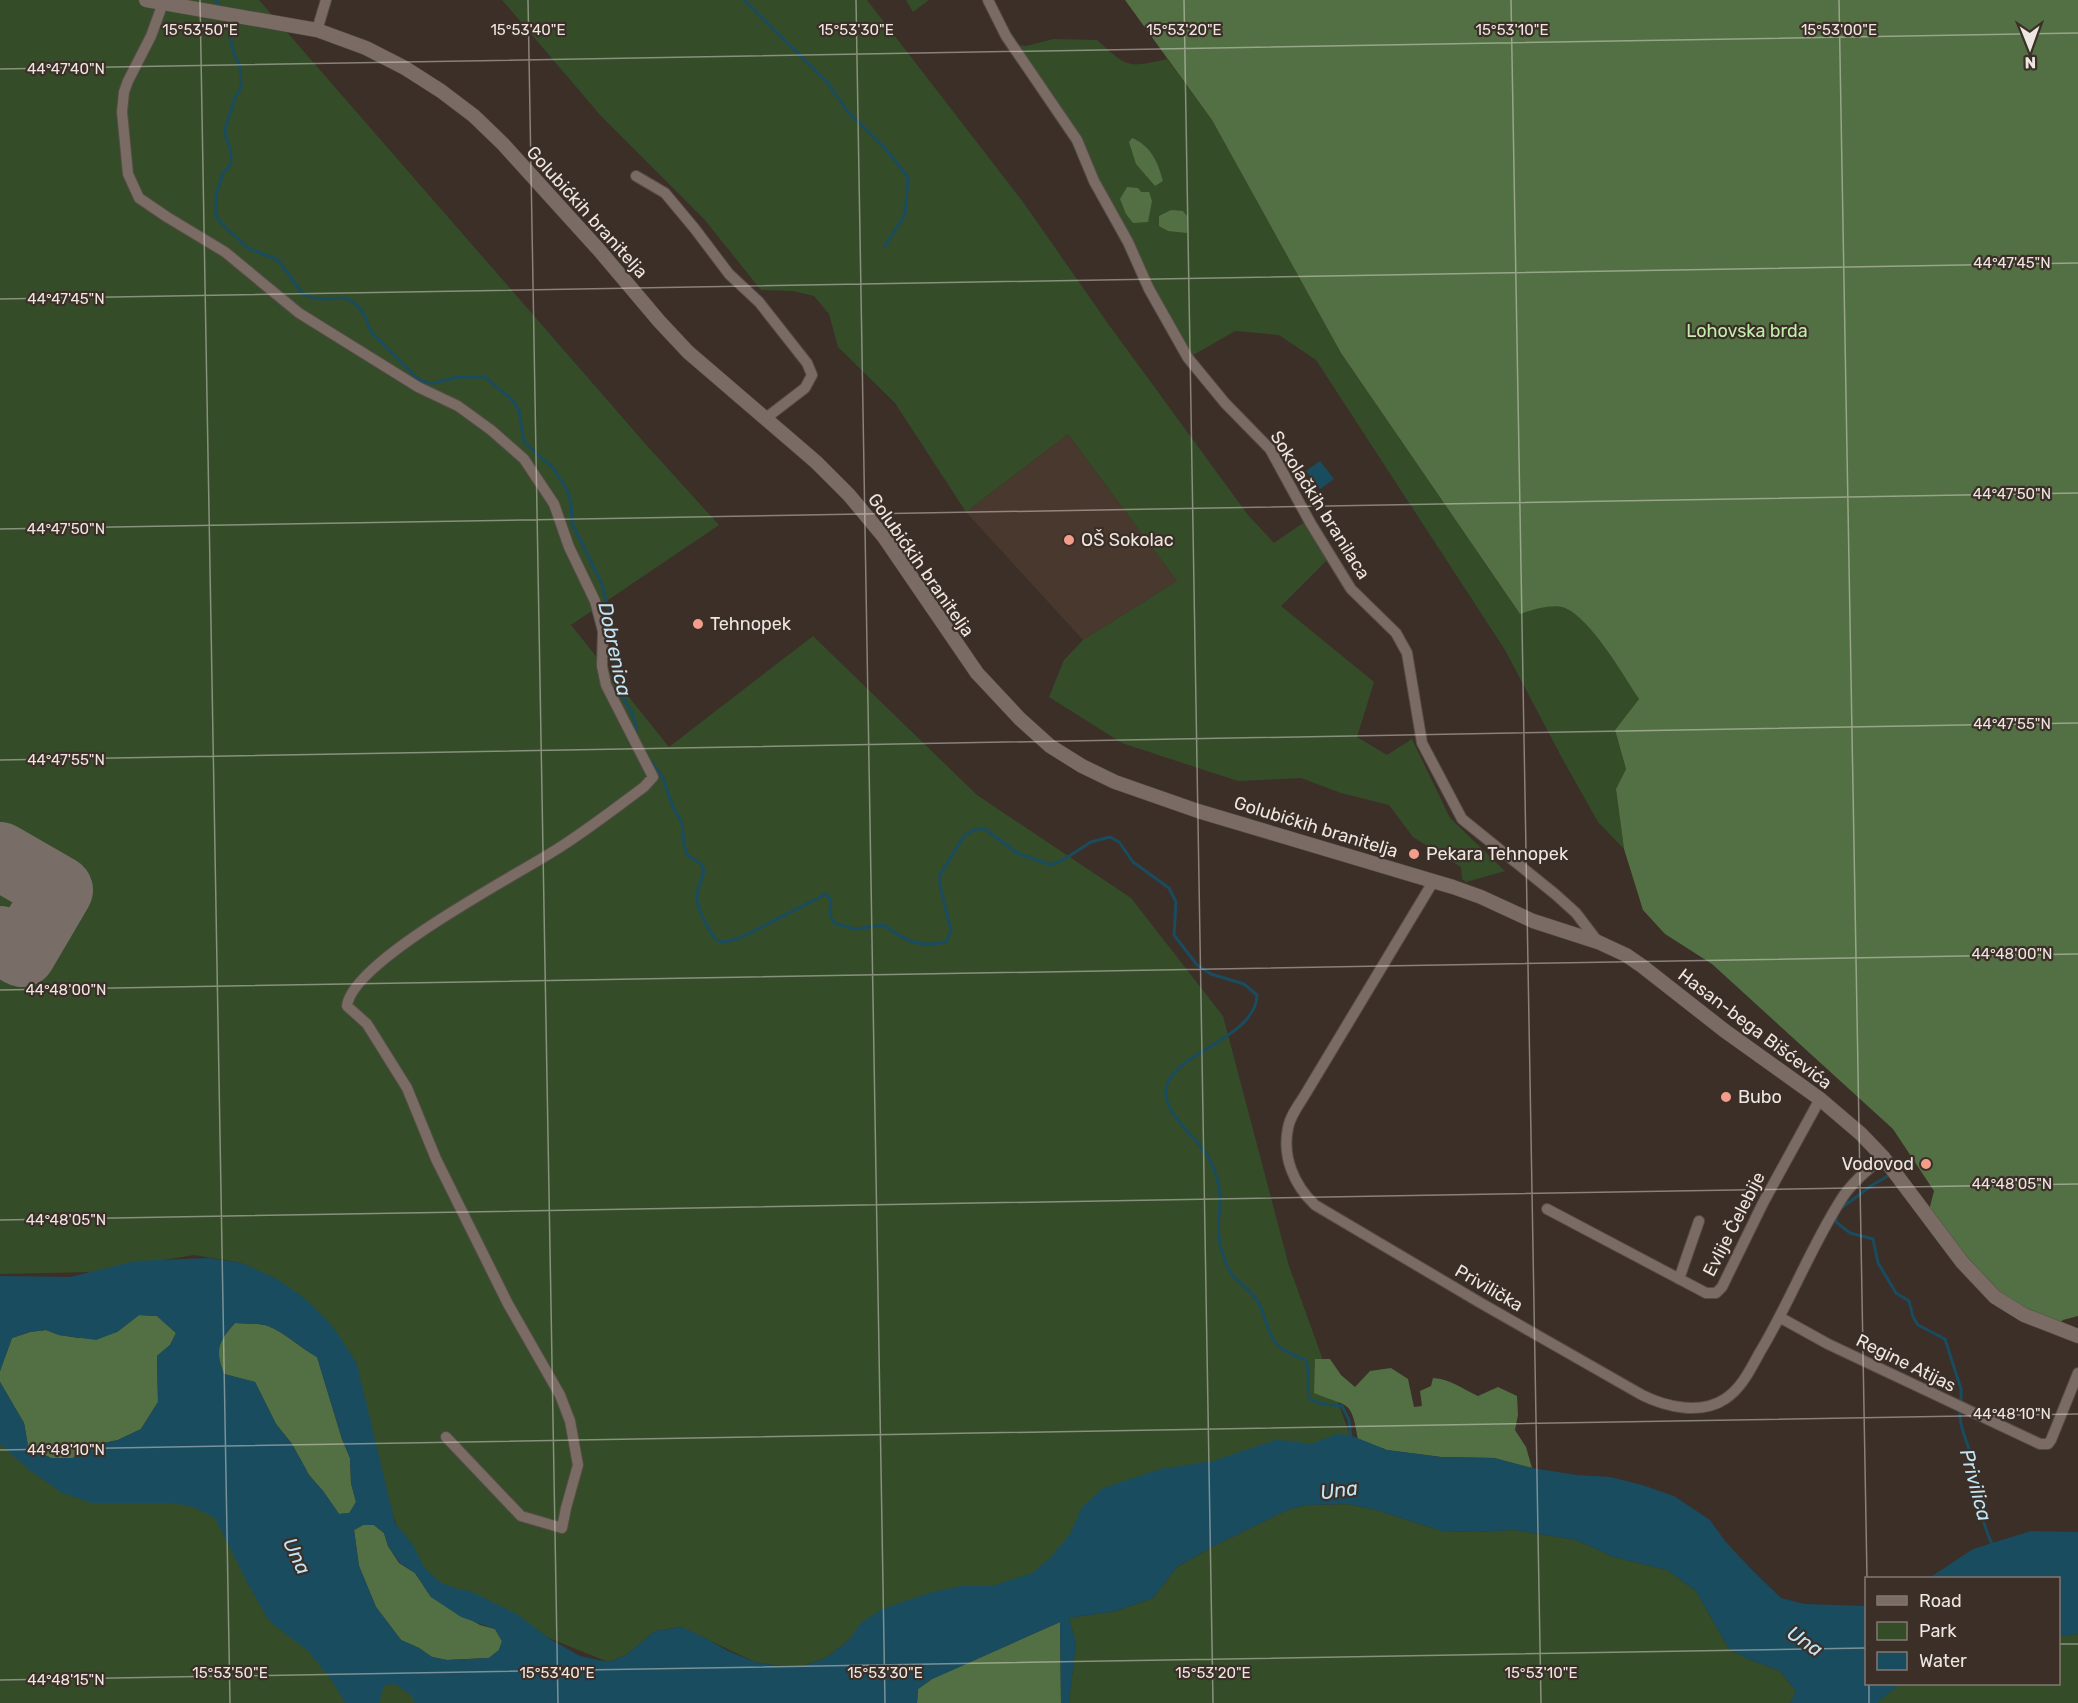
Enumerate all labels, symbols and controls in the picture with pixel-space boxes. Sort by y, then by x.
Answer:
north arrow [2000,18,2060,78]
text: 15°53'50"E [162,21,238,39]
text: 15°53'40"E [490,21,566,39]
text: 15°53'30"E [818,21,894,39]
text: 15°53'20"E [1146,21,1222,39]
text: 15°53'10"E [1476,21,1549,39]
text: 15°53'00"E [1801,21,1877,39]
text: N [2024,53,2036,72]
text: 44°47'40"N [27,60,105,78]
street label: Golubićkih branitelja [522,141,652,283]
text: 44°47'45"N [1973,254,2051,272]
text: 44°47'45"N [27,290,105,308]
park label: Lohovska brda [1686,320,1808,342]
street label: Sokolačkih branilaca [1265,427,1375,583]
text: 44°47'50"N [1973,485,2051,503]
street label: Golubićkih branitelja [863,489,979,641]
text: 44°47'50"N [27,520,105,538]
place label: OŠ Sokolac [1081,529,1174,551]
marker: OŠ Sokolac [1062,533,1076,547]
water label: Dobrenica [593,600,637,698]
place label: Tehnopek [710,613,792,635]
marker: Tehnopek [691,617,705,631]
text: 44°47'55"N [1973,715,2051,733]
text: 44°47'55"N [27,751,105,769]
street label: Golubićkih branitelja [1231,792,1401,862]
place label: Pekara Tehnopek [1426,843,1569,865]
marker: Pekara Tehnopek [1407,847,1421,861]
text: 44°48'00"N [1971,945,2053,963]
street label: Hasan-bega Bišćevića [1674,964,1836,1094]
text: 44°48'00"N [25,981,107,999]
place label: Bubo [1738,1086,1782,1108]
marker: Bubo [1719,1090,1733,1104]
place label: Vodovod [1841,1153,1914,1175]
marker: Vodovod [1919,1157,1933,1171]
street label: Evlije Čelebije [1698,1168,1770,1280]
text: 44°48'05"N [1972,1175,2052,1193]
text: 44°48'05"N [26,1211,106,1229]
street label: Privilička [1451,1260,1527,1316]
street label: Regine Atijas [1852,1329,1960,1397]
text: 44°48'10"N [1973,1405,2051,1423]
text: 44°48'10"N [27,1441,105,1459]
water label: Privilica [1955,1446,1997,1524]
water label: Una [1319,1475,1360,1505]
water label: Una [278,1534,316,1578]
legend [1865,1577,2060,1685]
text: Road [1919,1590,1962,1612]
water label: Una [1783,1620,1828,1662]
text: Park [1919,1620,1957,1642]
text: Water [1919,1650,1967,1672]
text: 15°53'50"E [192,1664,268,1682]
text: 15°53'40"E [519,1664,595,1682]
text: 15°53'30"E [847,1664,923,1682]
text: 15°53'20"E [1175,1664,1251,1682]
text: 15°53'10"E [1505,1664,1578,1682]
text: 44°48'15"N [27,1671,105,1689]

